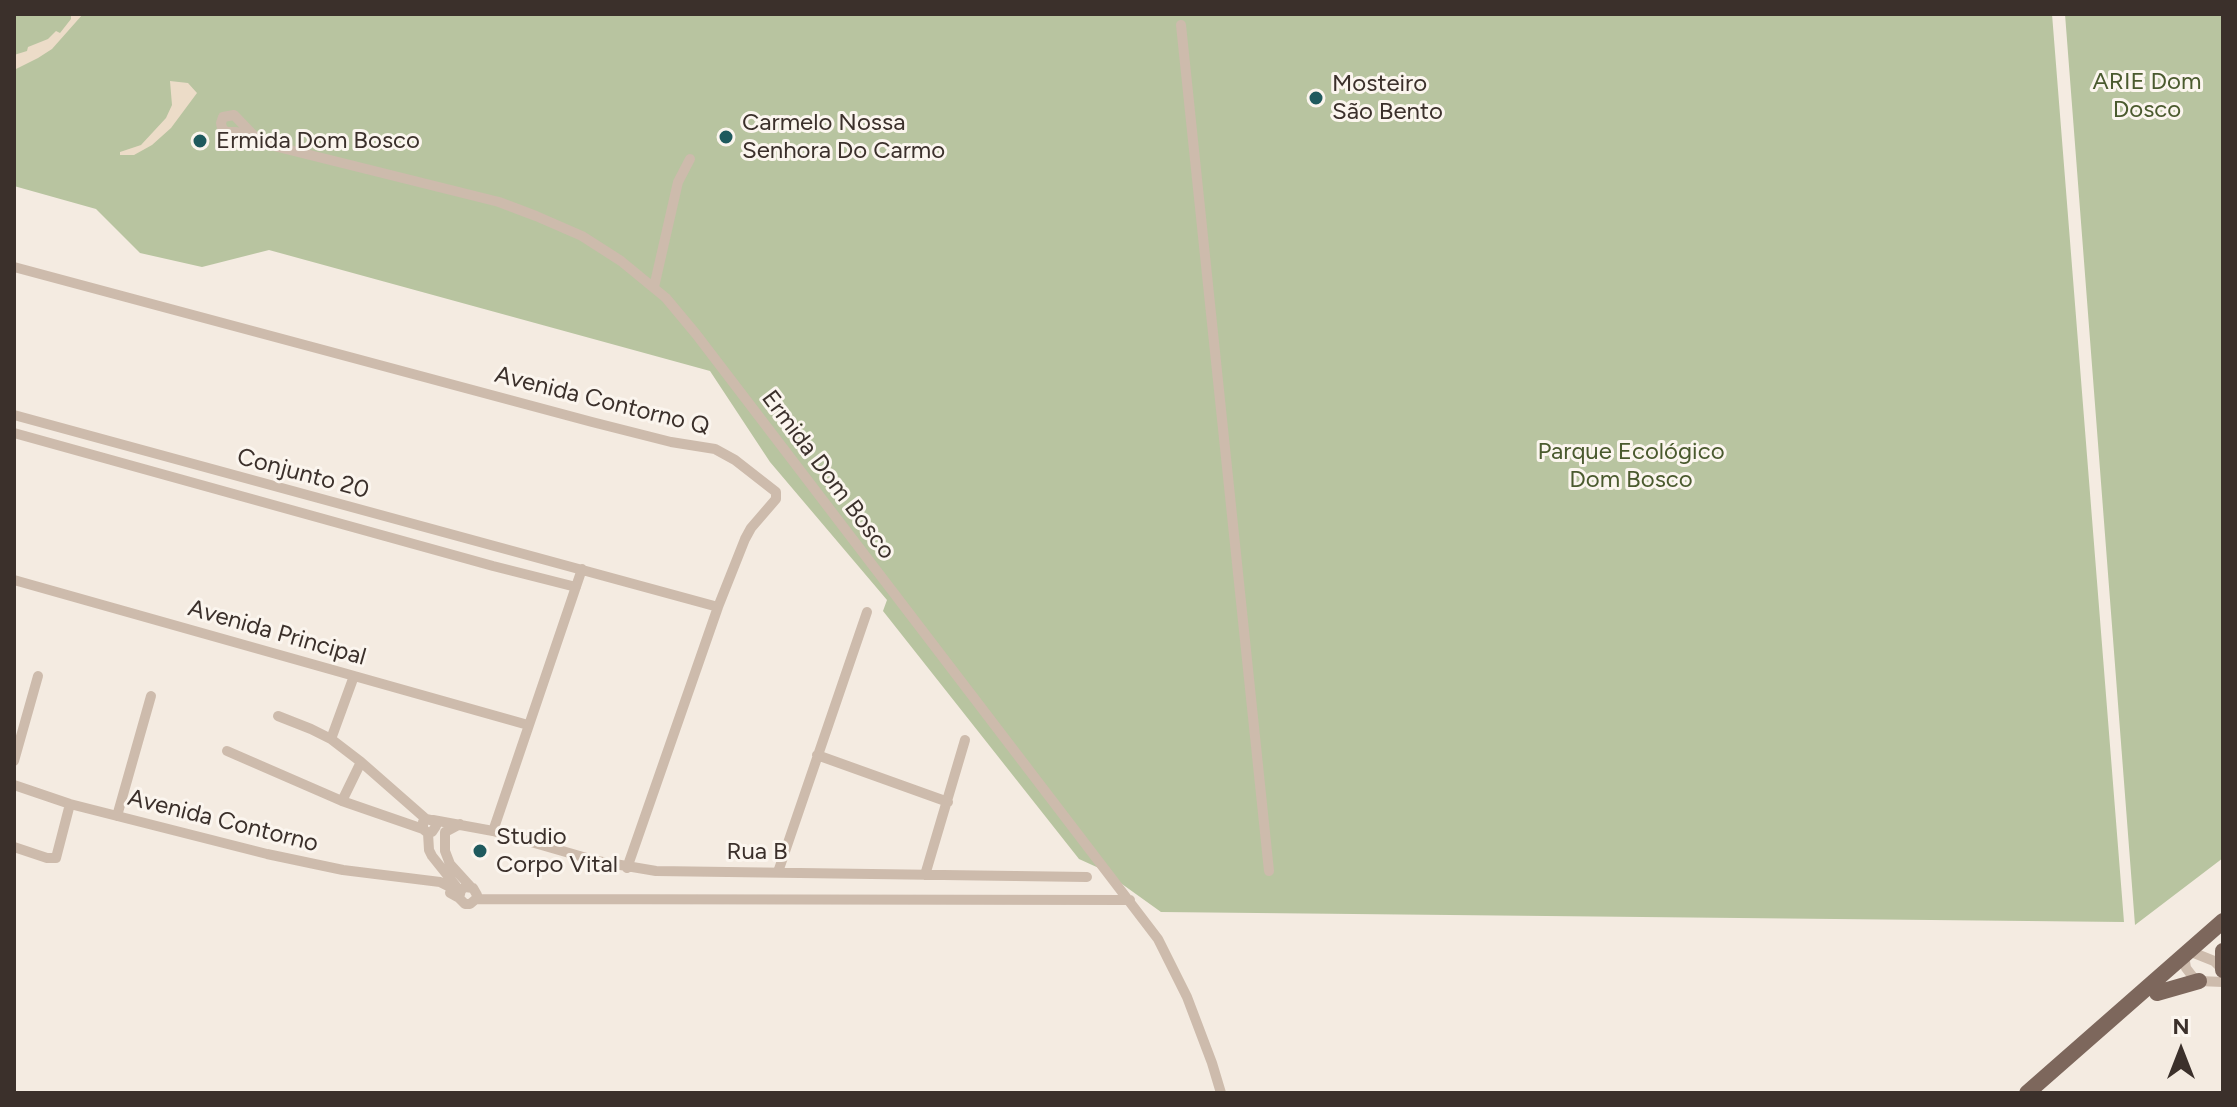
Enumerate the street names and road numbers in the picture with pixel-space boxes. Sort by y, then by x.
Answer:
street label: Avenida Contorno Q [492,360,712,442]
street label: Ermida Dom Bosco [755,385,901,565]
street label: Conjunto 20 [234,443,372,505]
street label: Avenida Principal [185,594,369,672]
street label: Avenida Contorno [125,783,321,859]
street label: Rua B [726,838,788,866]

